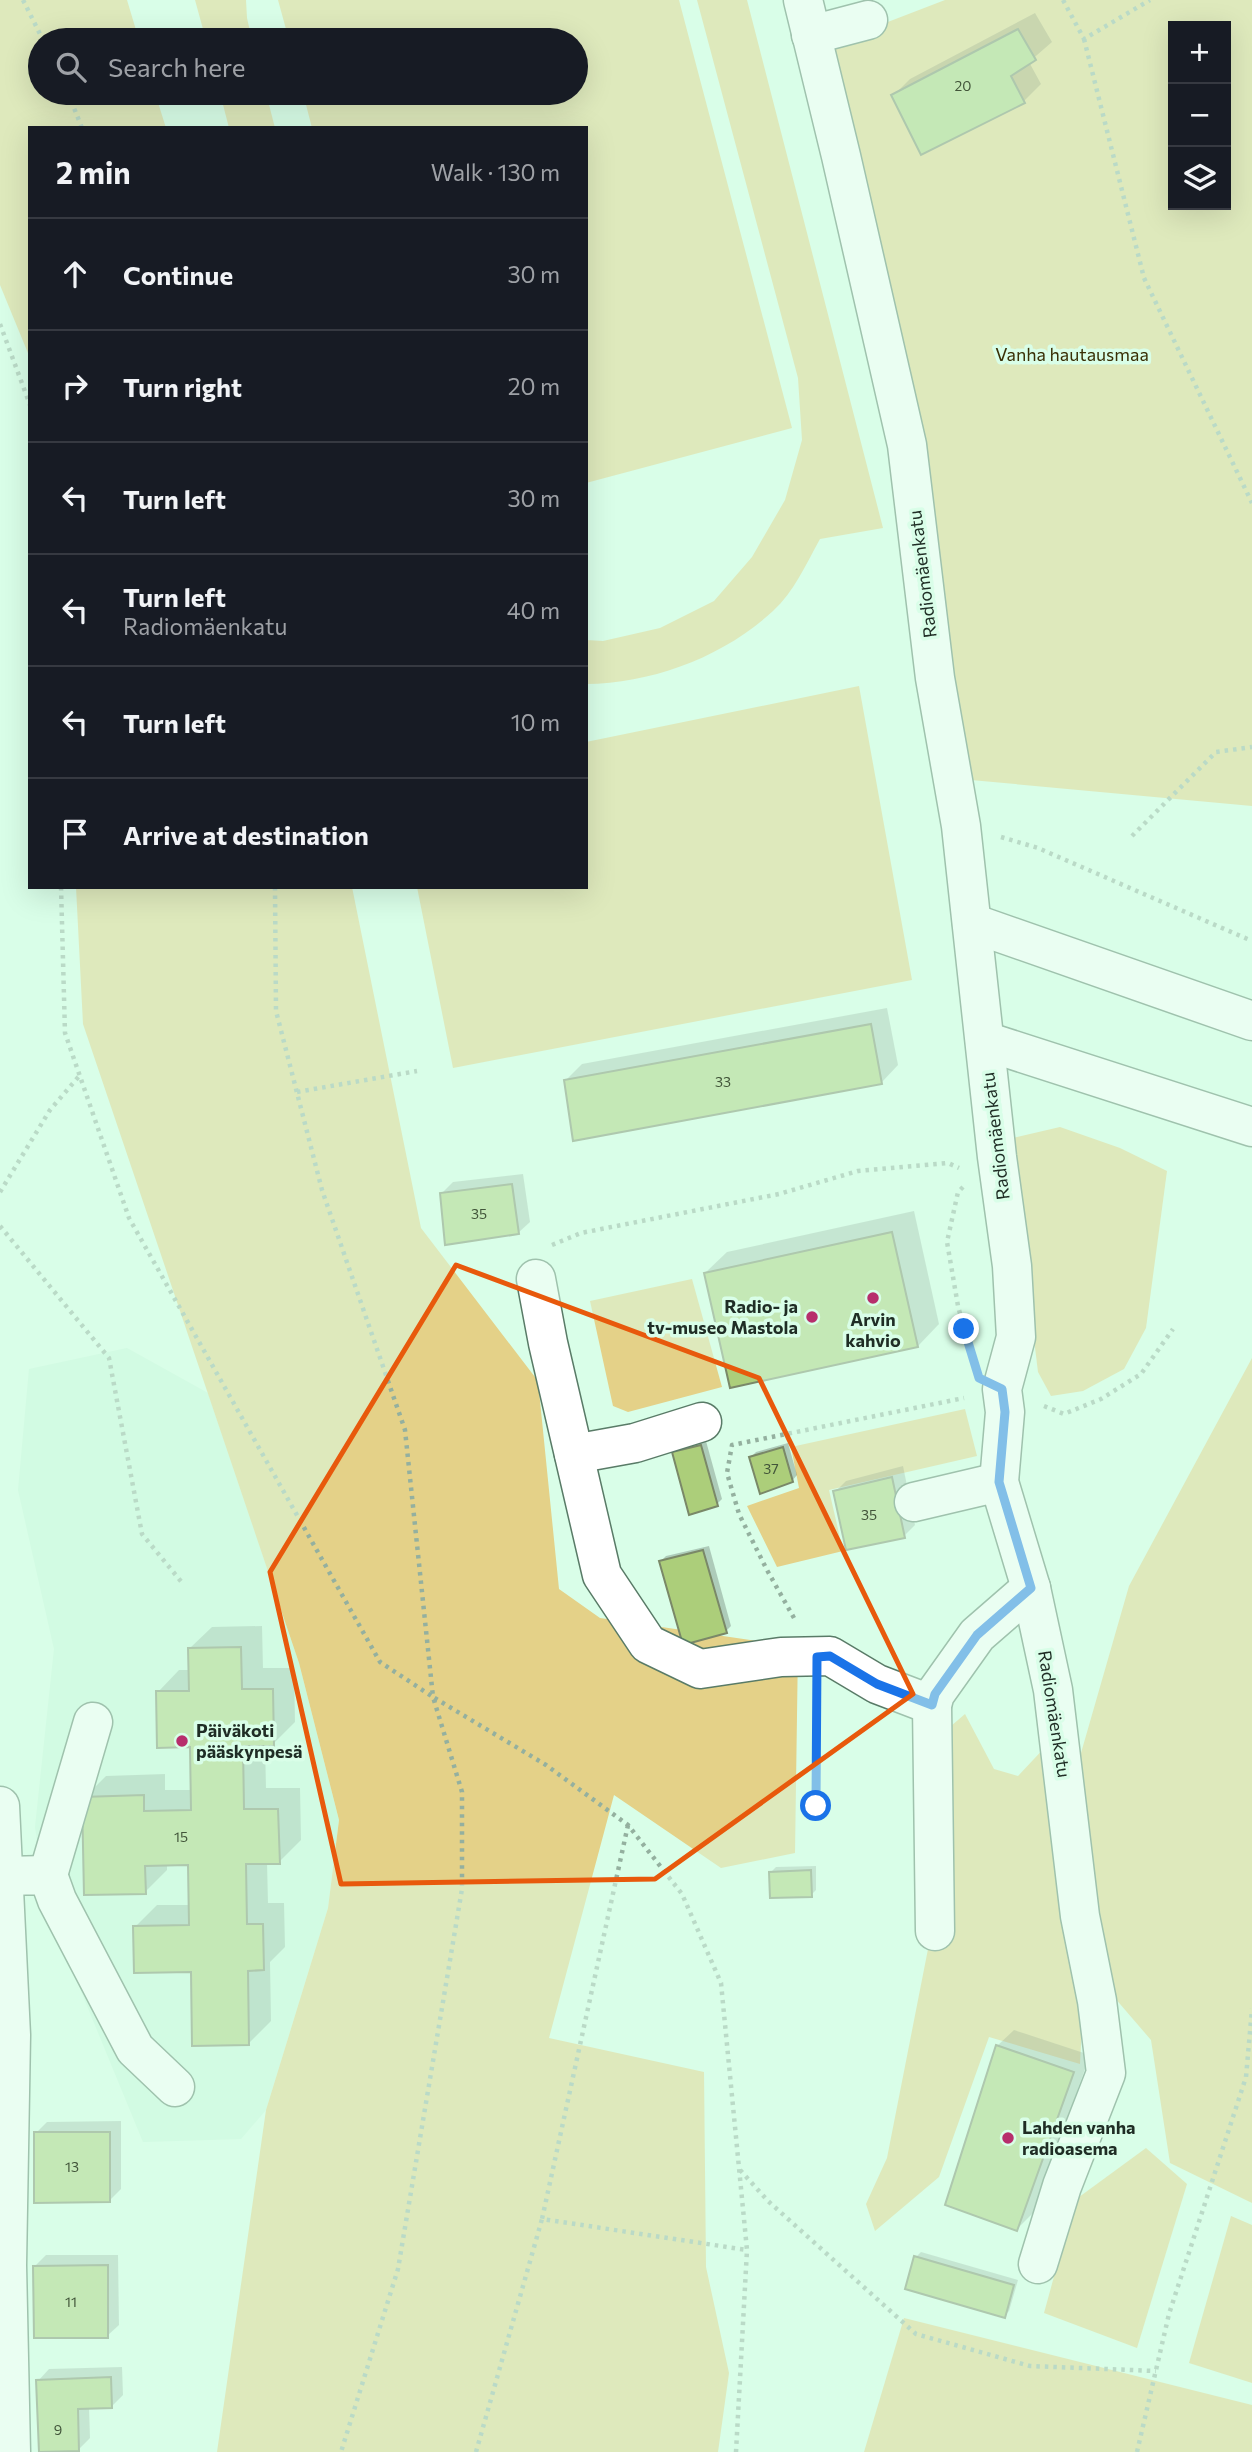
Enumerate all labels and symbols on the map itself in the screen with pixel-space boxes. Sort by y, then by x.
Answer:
house number: 20 [955,77,971,94]
park label: Vanha hautausmaa [995,343,1149,365]
street label: Radiomäenkatu [903,509,941,639]
street label: Radiomäenkatu [976,1071,1014,1201]
house number: 33 [715,1073,731,1090]
house number: 35 [471,1205,487,1222]
marker: Arvin kahvio [865,1290,881,1306]
place label: Radio- ja tv-museo Mastola [647,1295,798,1338]
place label: Arvin kahvio [845,1308,901,1351]
marker: Radio- ja tv-museo Mastola [804,1309,820,1325]
route end [948,1313,979,1344]
house number: 37 [763,1460,779,1477]
house number: 35 [861,1506,877,1523]
street label: Radiomäenkatu [1034,1649,1076,1779]
place label: Päiväkoti pääskynpesä [196,1719,302,1762]
marker: Päiväkoti pääskynpesä [174,1733,190,1749]
route start [800,1790,831,1821]
house number: 15 [174,1828,188,1845]
place label: Lahden vanha radioasema [1022,2116,1136,2159]
marker: Lahden vanha radioasema [1000,2130,1016,2146]
house number: 13 [65,2158,79,2175]
house number: 11 [65,2293,77,2310]
house number: 9 [54,2421,62,2438]

